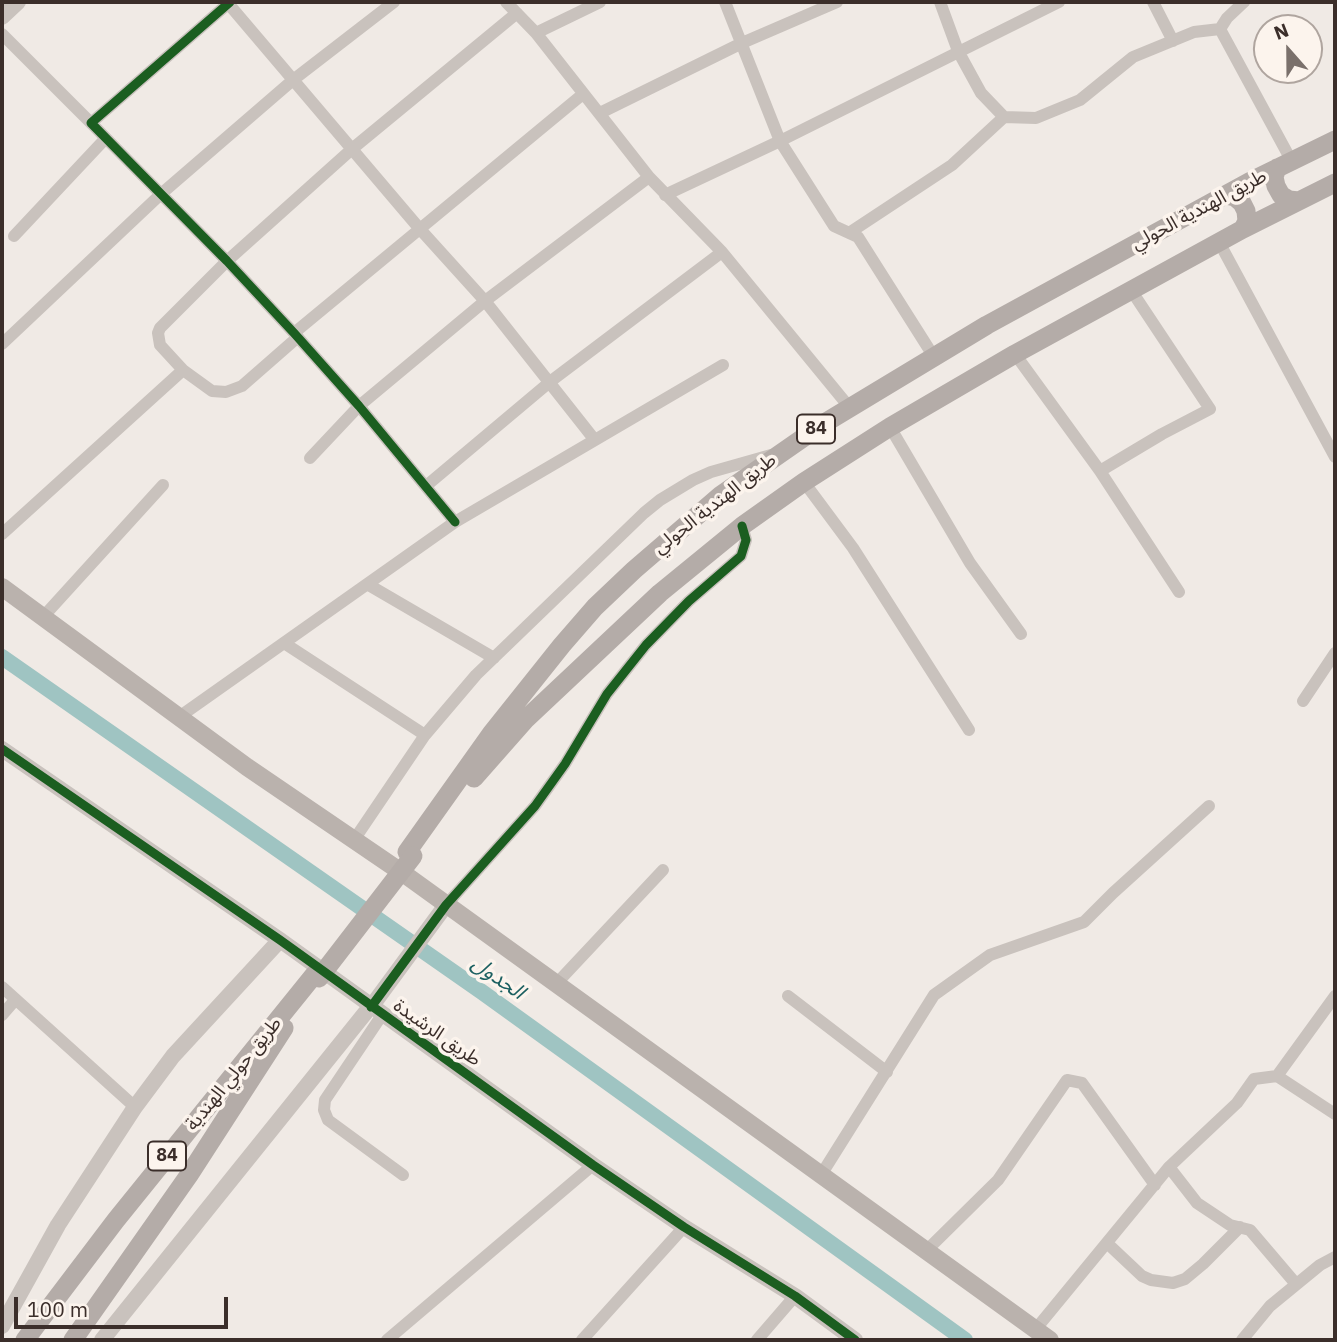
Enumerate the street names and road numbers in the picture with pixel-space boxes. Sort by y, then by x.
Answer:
street label: طريق الهندية الحولي [1127,165,1271,255]
road number: 84 [797,414,835,444]
street label: طريق الهندية الحولي [649,449,781,559]
street label: طريق الرشيدة [389,995,485,1071]
street label: طريق حولي الهندية [181,1013,287,1135]
road number: 84 [148,1142,186,1170]

